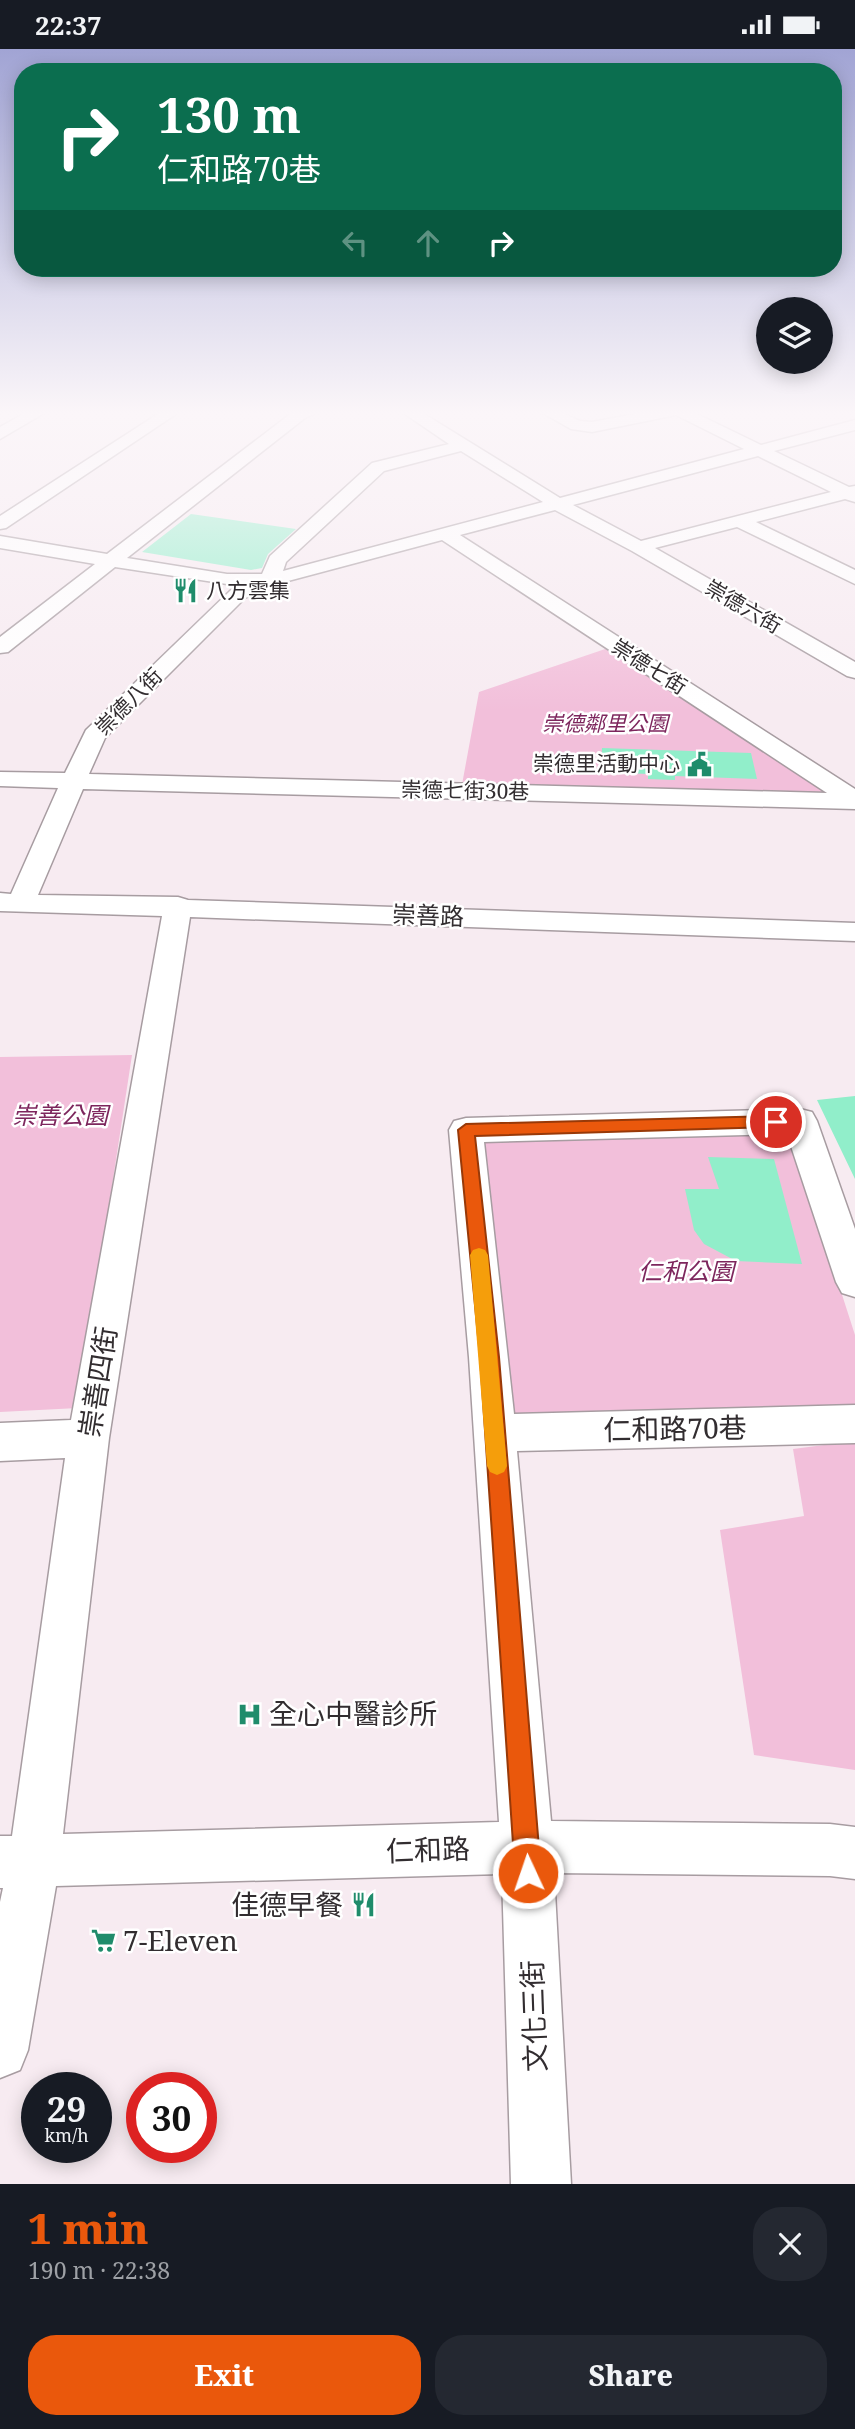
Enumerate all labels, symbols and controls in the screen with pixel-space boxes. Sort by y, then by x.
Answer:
text: 22:37 [35,7,102,43]
text: 130 m [157,81,301,147]
icon: right [42,91,133,182]
text: 仁和路70巷 [157,147,321,190]
icon: left [336,224,374,262]
icon: ahead [409,224,447,262]
icon: right [482,224,520,262]
map controls [756,297,833,374]
button: layers [756,297,833,374]
street label: 崇德六街 [700,573,787,639]
place label: 八方雲集 [206,576,290,604]
restaurant icon: 八方雲集 [172,577,200,605]
street label: 崇德七街 [606,632,693,700]
street label: 崇德八街 [89,662,168,741]
park label: 崇德鄰里公園 [542,709,671,737]
place label: 崇德里活動中心 [533,749,680,777]
public building icon: 崇德里活動中心 [686,750,714,778]
street label: 崇德七街30巷 [401,775,529,805]
street label: 崇善路 [391,897,465,932]
pin [746,1092,806,1152]
park label: 崇善公園 [12,1098,111,1131]
icon: arrive [757,1103,795,1141]
park label: 仁和公園 [638,1254,737,1287]
street label: 崇善四街 [69,1324,125,1440]
street label: 仁和路70巷 [603,1408,747,1448]
place label: 全心中醫診所 [269,1694,437,1732]
hospital icon: 全心中醫診所 [235,1700,263,1728]
street label: 仁和路 [385,1829,471,1869]
position arrow [491,1836,565,1910]
place label: 佳德早餐 [231,1885,343,1923]
restaurant icon: 佳德早餐 [349,1891,377,1919]
place label: 7-Eleven [123,1921,238,1959]
supermarket icon: 7-Eleven [89,1927,117,1955]
street label: 文化三街 [512,1959,554,2073]
speed limit sign: 30 [126,2072,217,2163]
text: 29 [47,2085,86,2132]
text: km/h [44,2123,89,2147]
text: 1 min [28,2199,149,2256]
button: close [753,2207,827,2281]
text: 190 m · 22:38 [28,2254,170,2286]
button: Exit [28,2335,421,2415]
button: Share [435,2335,827,2415]

